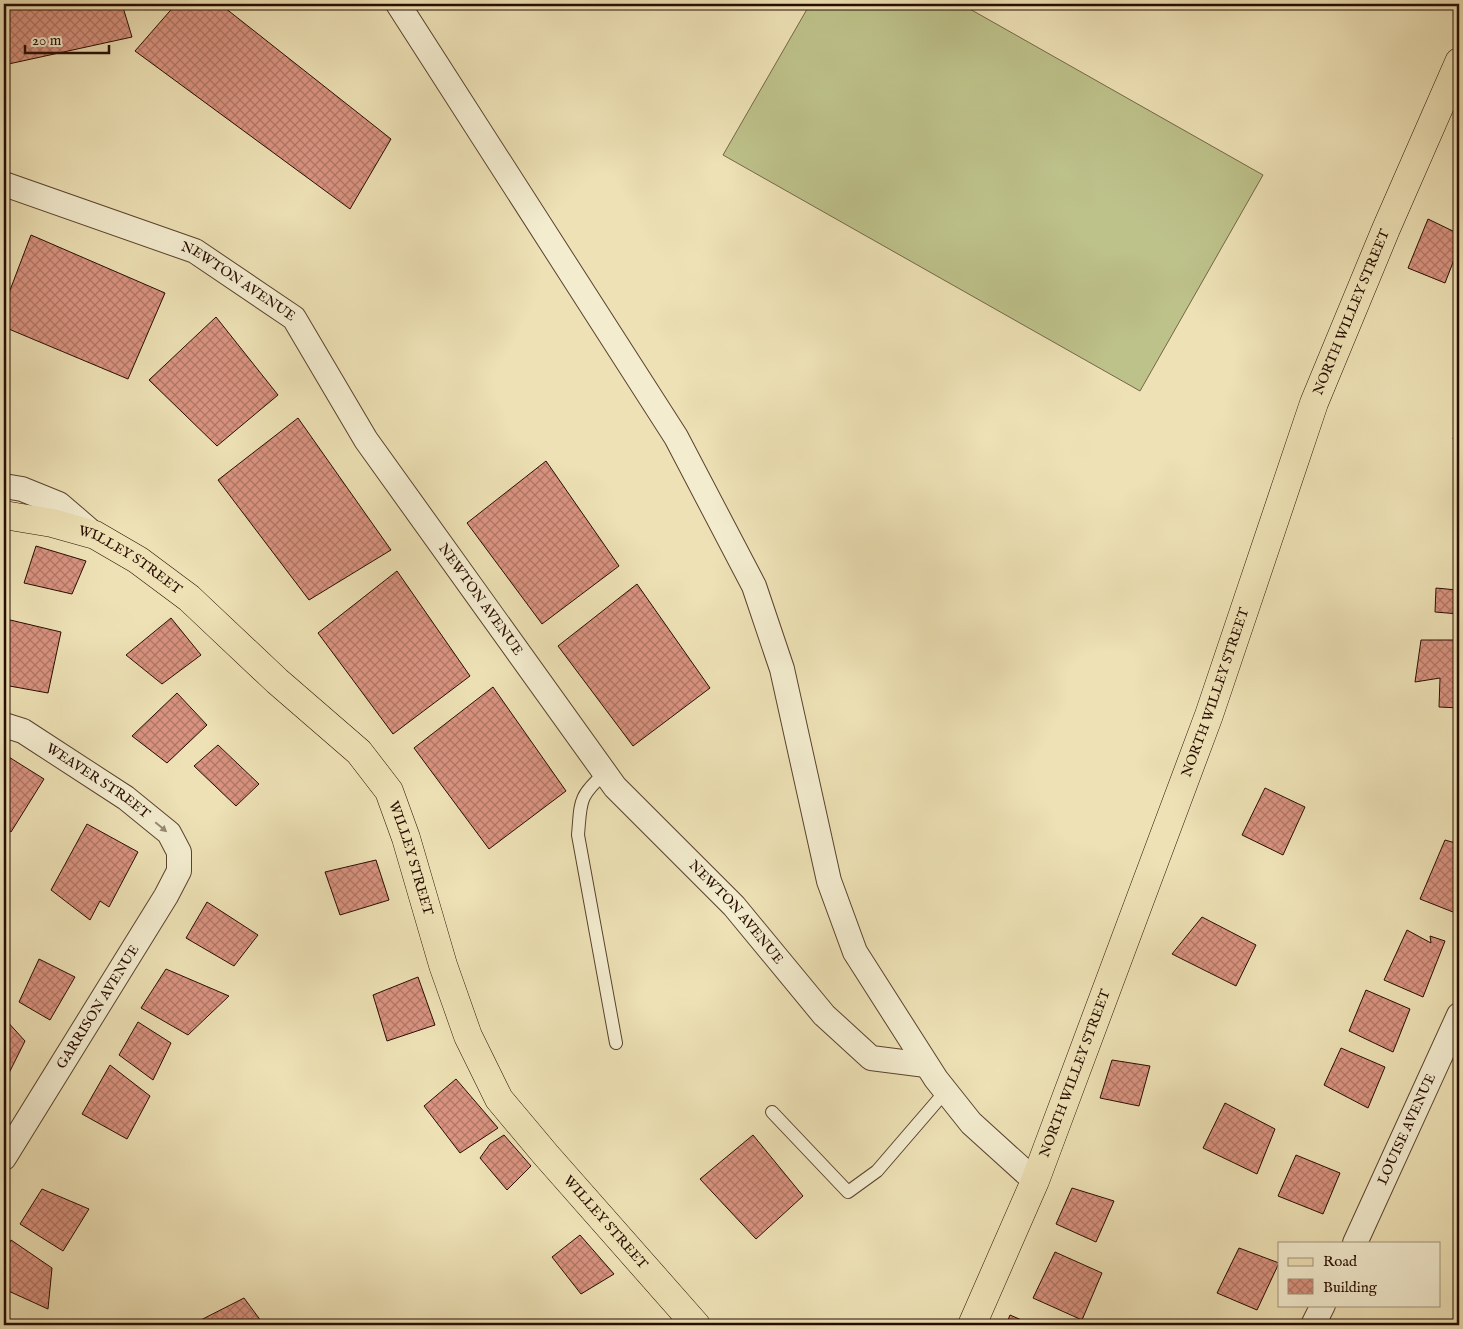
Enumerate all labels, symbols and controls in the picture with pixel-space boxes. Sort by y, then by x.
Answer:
scale bar [25,22,109,54]
text: 20 m [32,31,62,50]
street label: NORTH WILLEY STREET [1309,226,1394,398]
street label: NEWTON AVENUE [179,238,299,326]
street label: WILLEY STREET [76,522,186,599]
street label: NEWTON AVENUE [434,540,527,659]
street label: NORTH WILLEY STREET [1178,605,1254,780]
street label: WEAVER STREET [42,739,154,823]
street label: WILLEY STREET [384,798,437,918]
one-way arrow [154,821,167,832]
street label: NEWTON AVENUE [685,857,787,968]
street label: GARRISON AVENUE [53,941,144,1072]
street label: NORTH WILLEY STREET [1036,986,1115,1160]
street label: LOUISE AVENUE [1374,1070,1440,1188]
street label: WILLEY STREET [559,1172,652,1274]
legend [1278,1242,1440,1306]
text: Road [1323,1252,1358,1271]
text: Building [1323,1278,1378,1297]

